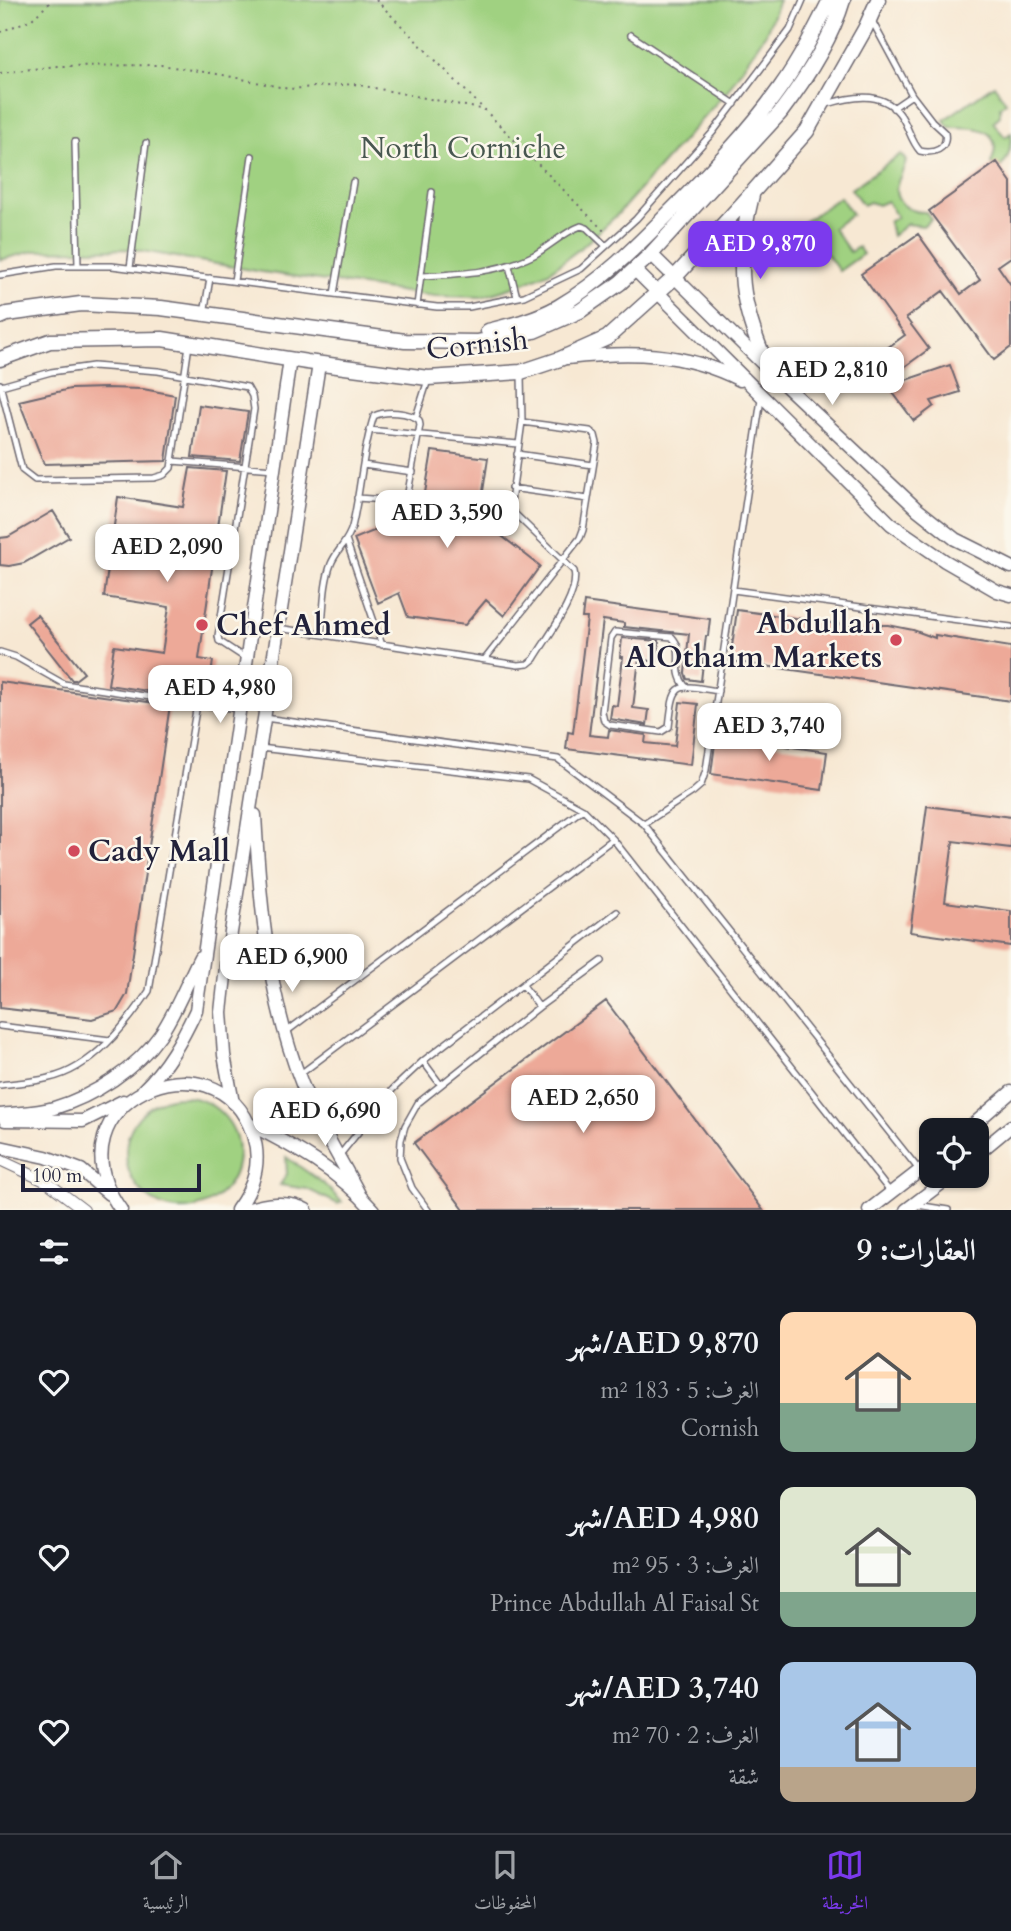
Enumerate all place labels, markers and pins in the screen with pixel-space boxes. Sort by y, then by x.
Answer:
pin: AED 9,870 [680,222,840,281]
pin: AED 2,810 [752,348,912,407]
pin: AED 3,590 [367,490,527,550]
pin: AED 2,090 [87,524,247,584]
place label: Abdullah AlOthaim Markets [625,603,882,678]
place label: Chef Ahmed [216,605,391,646]
marker: Chef Ahmed [194,617,210,633]
marker: Abdullah AlOthaim Markets [888,632,904,648]
pin: AED 4,980 [140,666,300,725]
pin: AED 3,740 [689,704,849,763]
place label: Cady Mall [88,831,230,872]
marker: Cady Mall [66,843,82,859]
pin: AED 6,900 [212,934,372,994]
pin: AED 2,650 [503,1076,663,1135]
pin: AED 6,690 [245,1088,405,1148]

